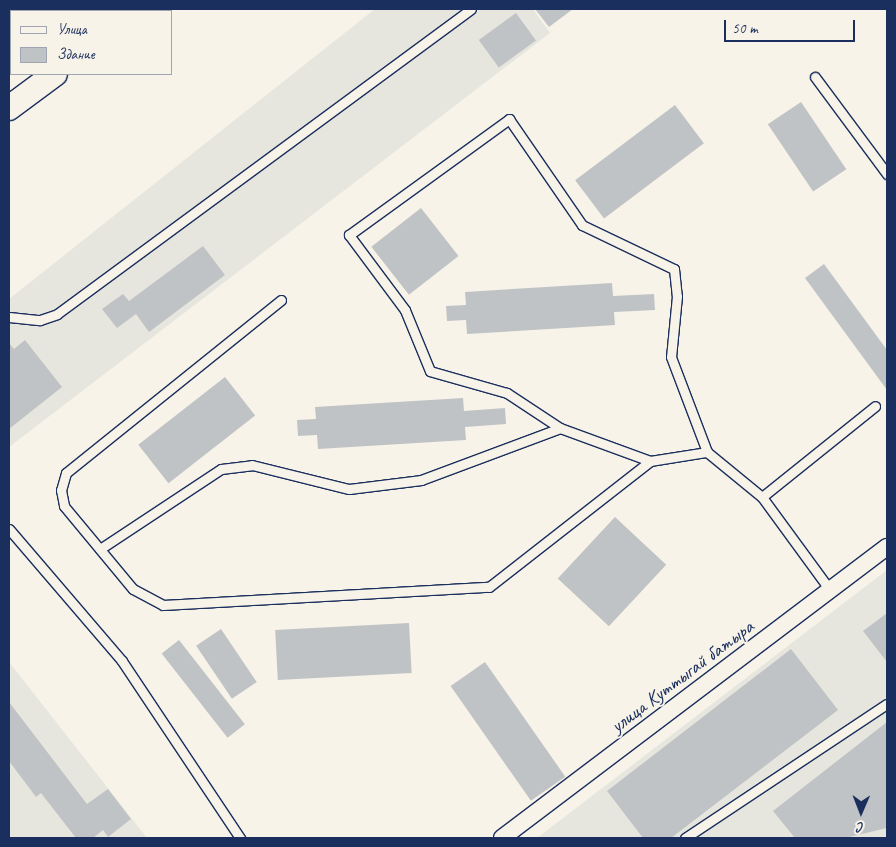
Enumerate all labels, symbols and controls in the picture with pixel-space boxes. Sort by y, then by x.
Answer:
legend [10,10,172,75]
scale bar [726,10,857,42]
text: 50 m [732,19,758,38]
text: Улица [57,20,87,39]
text: Здание [57,45,95,64]
street label: улица Куттыгай батыра [605,614,759,738]
north arrow [836,787,886,837]
text: С [857,819,864,836]

